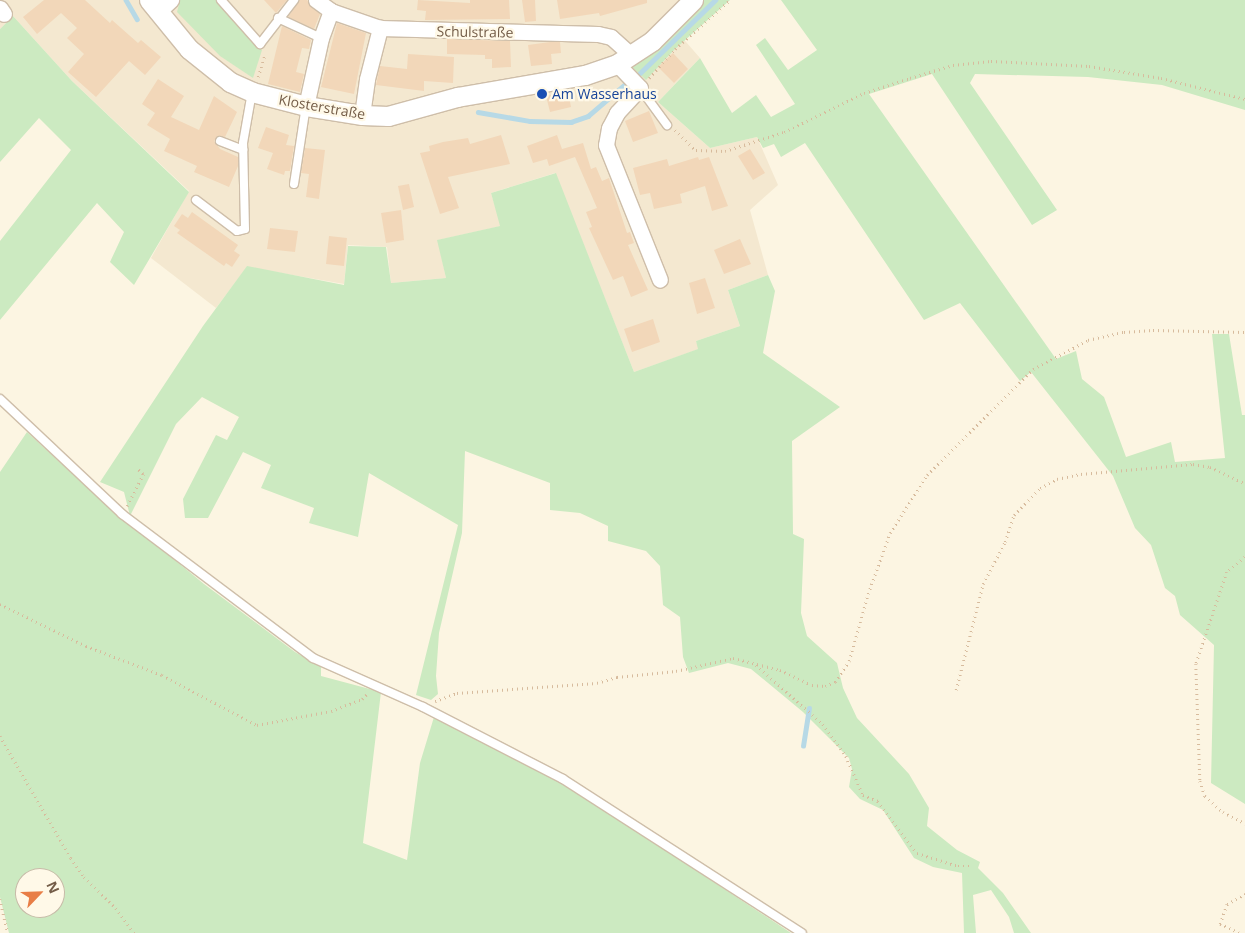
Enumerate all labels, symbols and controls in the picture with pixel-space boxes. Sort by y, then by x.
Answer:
street label: Schulstraße [436,23,514,41]
place label: Am Wasserhaus [552,86,657,102]
marker: Am Wasserhaus [536,88,548,100]
street label: Klosterstraße [277,91,367,123]
north arrow [15,868,65,918]
text: N [42,878,64,896]

